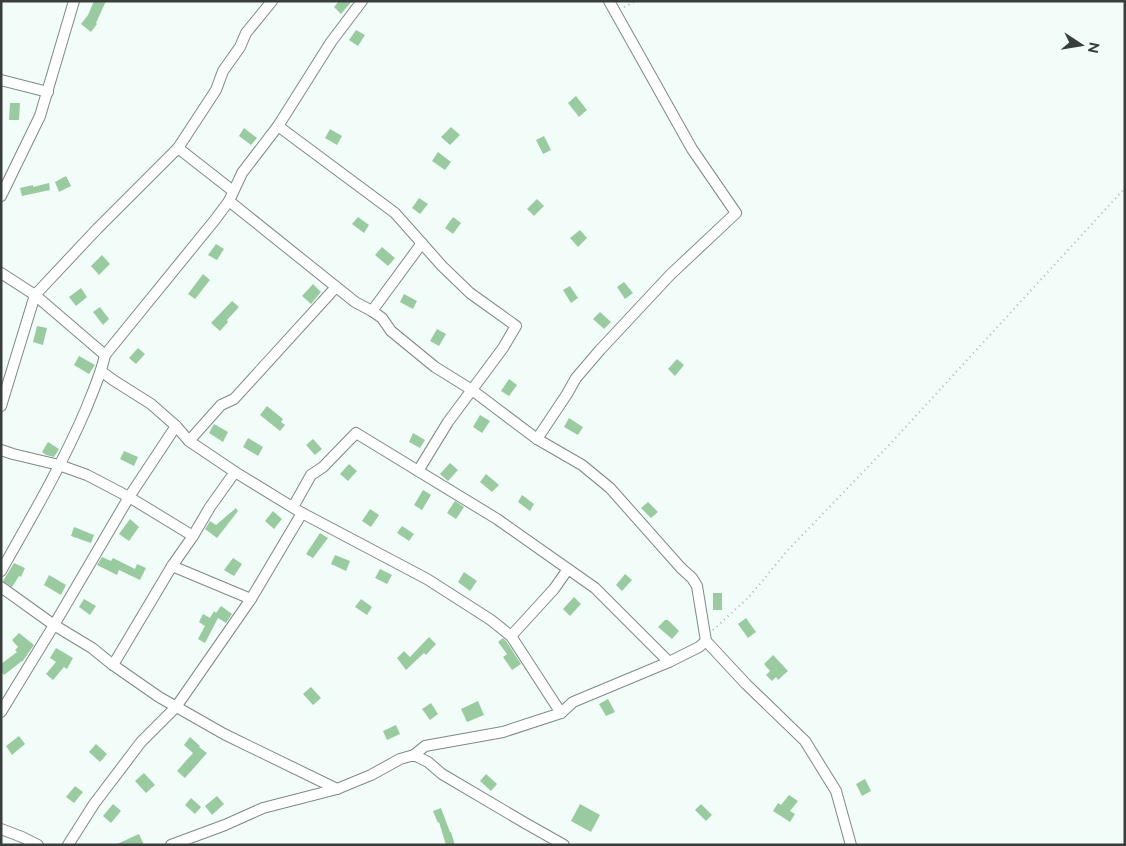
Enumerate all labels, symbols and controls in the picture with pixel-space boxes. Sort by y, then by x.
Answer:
north arrow [1056,20,1106,70]
text: N [1085,41,1103,55]

